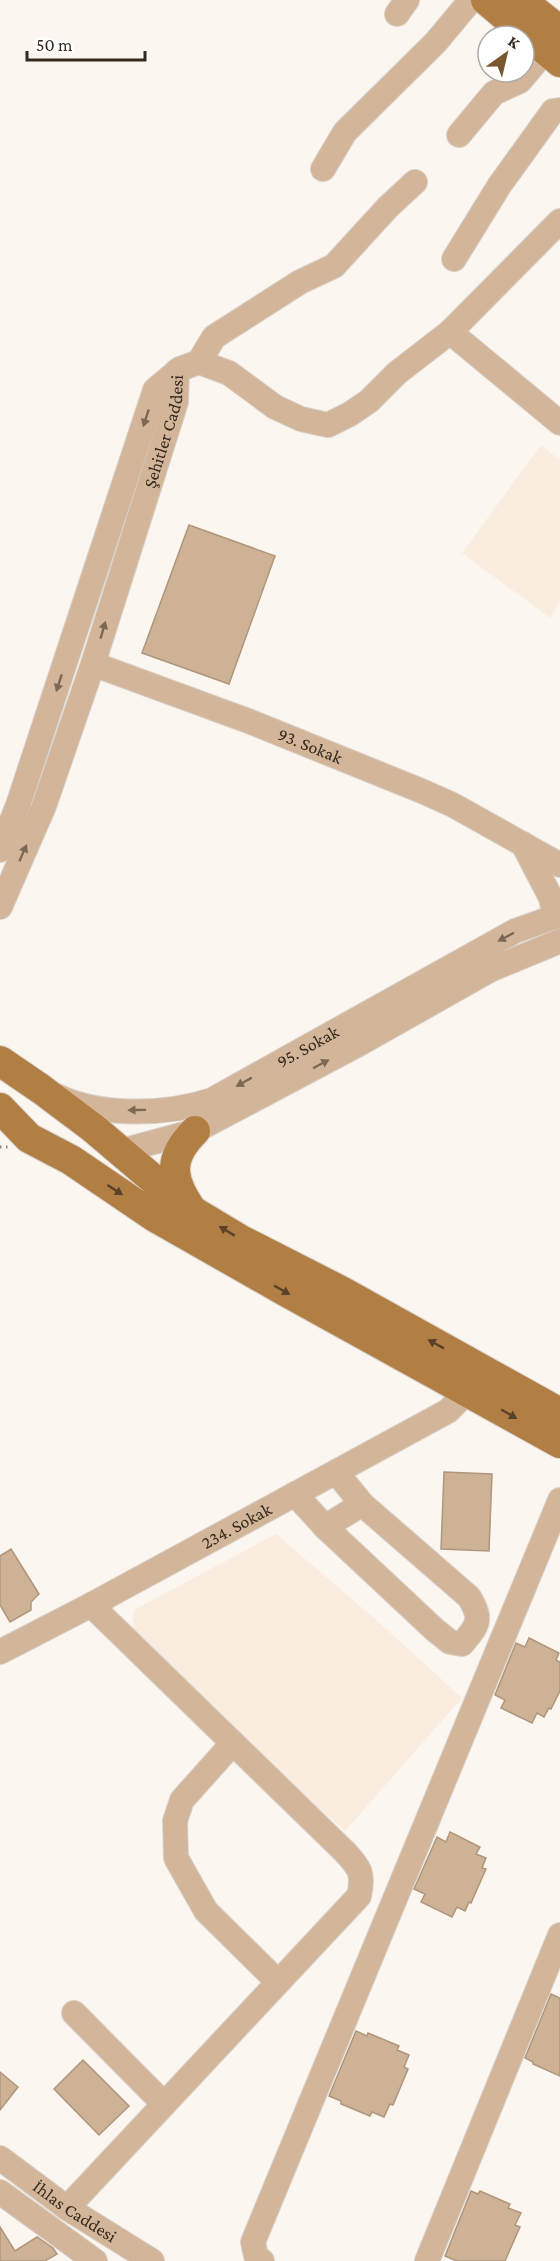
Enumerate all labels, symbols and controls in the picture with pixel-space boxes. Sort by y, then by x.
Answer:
scale bar [27,24,146,62]
north arrow [476,24,536,84]
text: K [505,32,524,52]
text: 50 m [36,35,73,55]
street label: Şehitler Caddesi [139,374,187,490]
one-way arrow [141,409,150,427]
one-way arrow [99,621,108,639]
one-way arrow [53,674,63,692]
street label: 93. Sokak [275,724,345,768]
one-way arrow [19,844,28,862]
one-way arrow [497,931,515,941]
street label: 95. Sokak [273,1021,343,1072]
one-way arrow [313,1059,330,1069]
one-way arrow [235,1077,252,1087]
one-way arrow [128,1106,147,1115]
one-way arrow [107,1184,123,1195]
one-way arrow [219,1226,235,1237]
one-way arrow [274,1285,291,1295]
one-way arrow [427,1339,444,1349]
one-way arrow [501,1408,517,1419]
street label: 234. Sokak [198,1499,275,1553]
street label: İhlas Caddesi [29,2176,120,2247]

